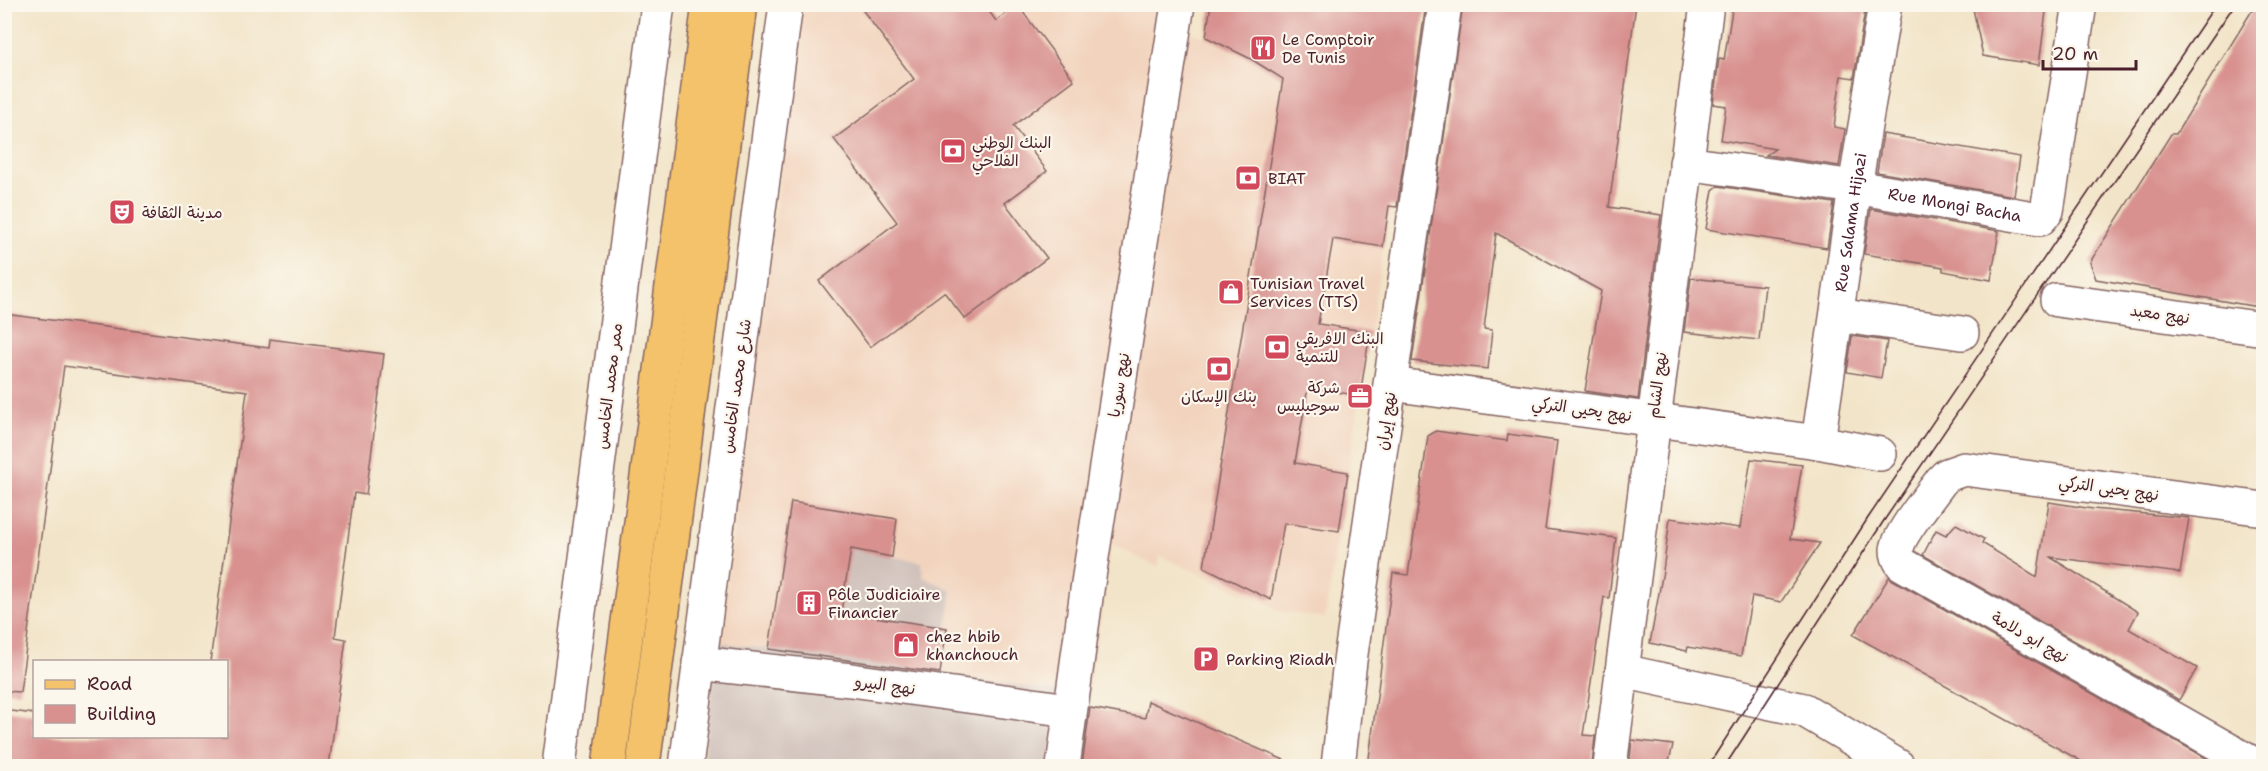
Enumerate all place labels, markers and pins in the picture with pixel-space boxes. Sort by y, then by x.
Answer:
place label: Le Comptoir De Tunis [1282,29,1375,68]
restaurant icon: Le Comptoir De Tunis [1248,33,1278,63]
place label: البنك الوطني الفلاحي [972,132,1052,175]
bank icon: البنك الوطني الفلاحي [938,136,968,166]
bank icon: BIAT [1233,163,1263,193]
place label: BIAT [1268,168,1306,189]
theatre icon: مدينة الثقافة [107,197,137,227]
place label: مدينة الثقافة [142,202,223,223]
place label: Tunisian Travel Services (TTS) [1250,273,1365,312]
shop icon: Tunisian Travel Services (TTS) [1216,277,1246,307]
place label: البنك الافريقي للتنمية [1296,328,1384,367]
bank icon: البنك الافريقي للتنمية [1262,332,1292,362]
bank icon: بنك الإسكان [1204,354,1234,384]
place label: شركة سوجيليس [1277,377,1340,416]
office icon: شركة سوجيليس [1345,381,1375,411]
place label: بنك الإسكان [1181,386,1257,407]
place label: Pôle Judiciaire Financier [828,584,941,623]
building icon: Pôle Judiciaire Financier [794,588,824,618]
place label: chez hbib khanchouch [926,626,1018,665]
shop icon: chez hbib khanchouch [891,630,921,660]
parking icon: Parking Riadh [1191,644,1221,674]
place label: Parking Riadh [1226,649,1334,670]

